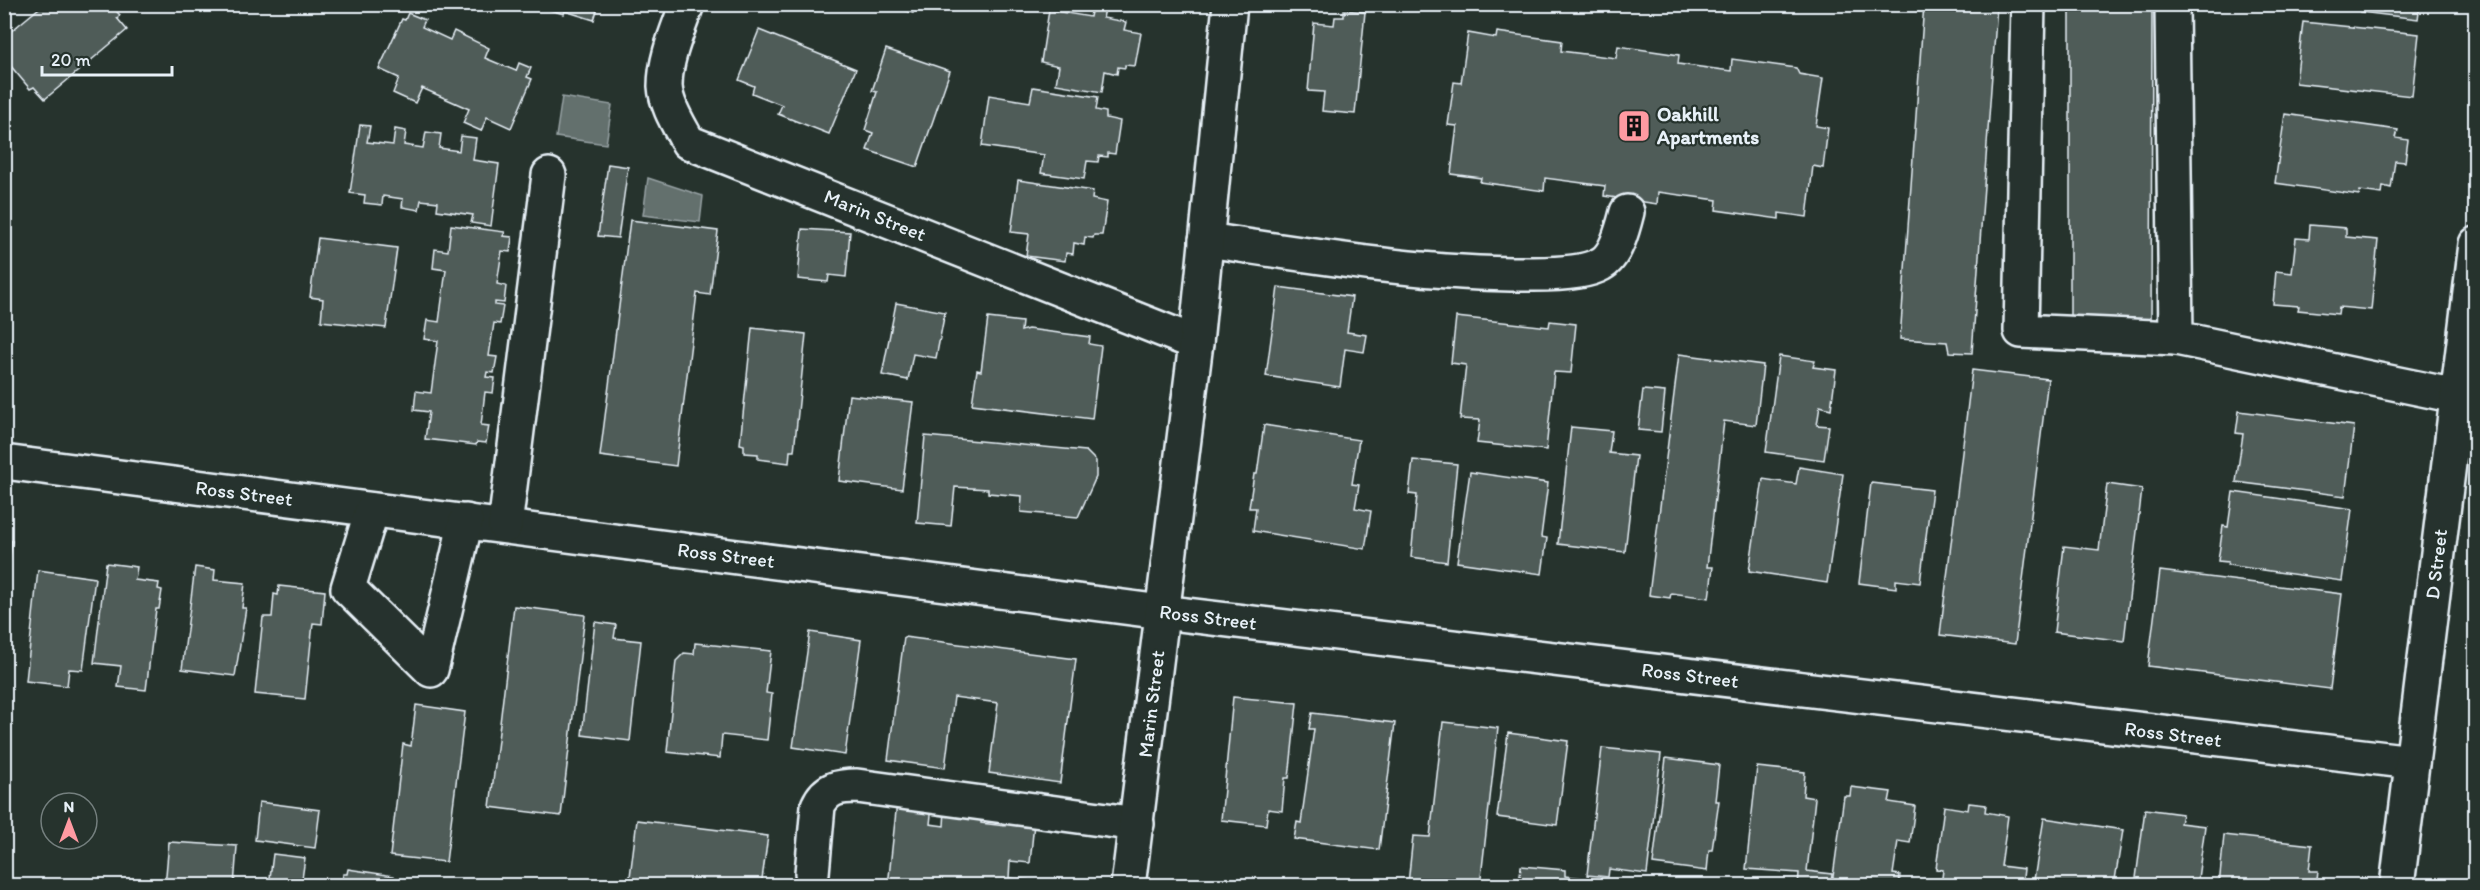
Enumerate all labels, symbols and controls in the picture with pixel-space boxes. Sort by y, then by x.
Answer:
scale bar [42,39,172,77]
text: 20 m [51,49,91,71]
place label: Oakhill Apartments [1656,102,1759,150]
building icon: Oakhill Apartments [1616,108,1652,144]
street label: Marin Street [821,184,930,246]
street label: Ross Street [194,475,294,511]
street label: D Street [2420,527,2452,601]
street label: Ross Street [676,537,776,573]
street label: Ross Street [1158,599,1258,635]
street label: Marin Street [1133,649,1170,759]
street label: Ross Street [1640,657,1740,693]
street label: Ross Street [2123,716,2223,752]
north arrow [39,791,99,851]
text: N [64,797,74,816]

